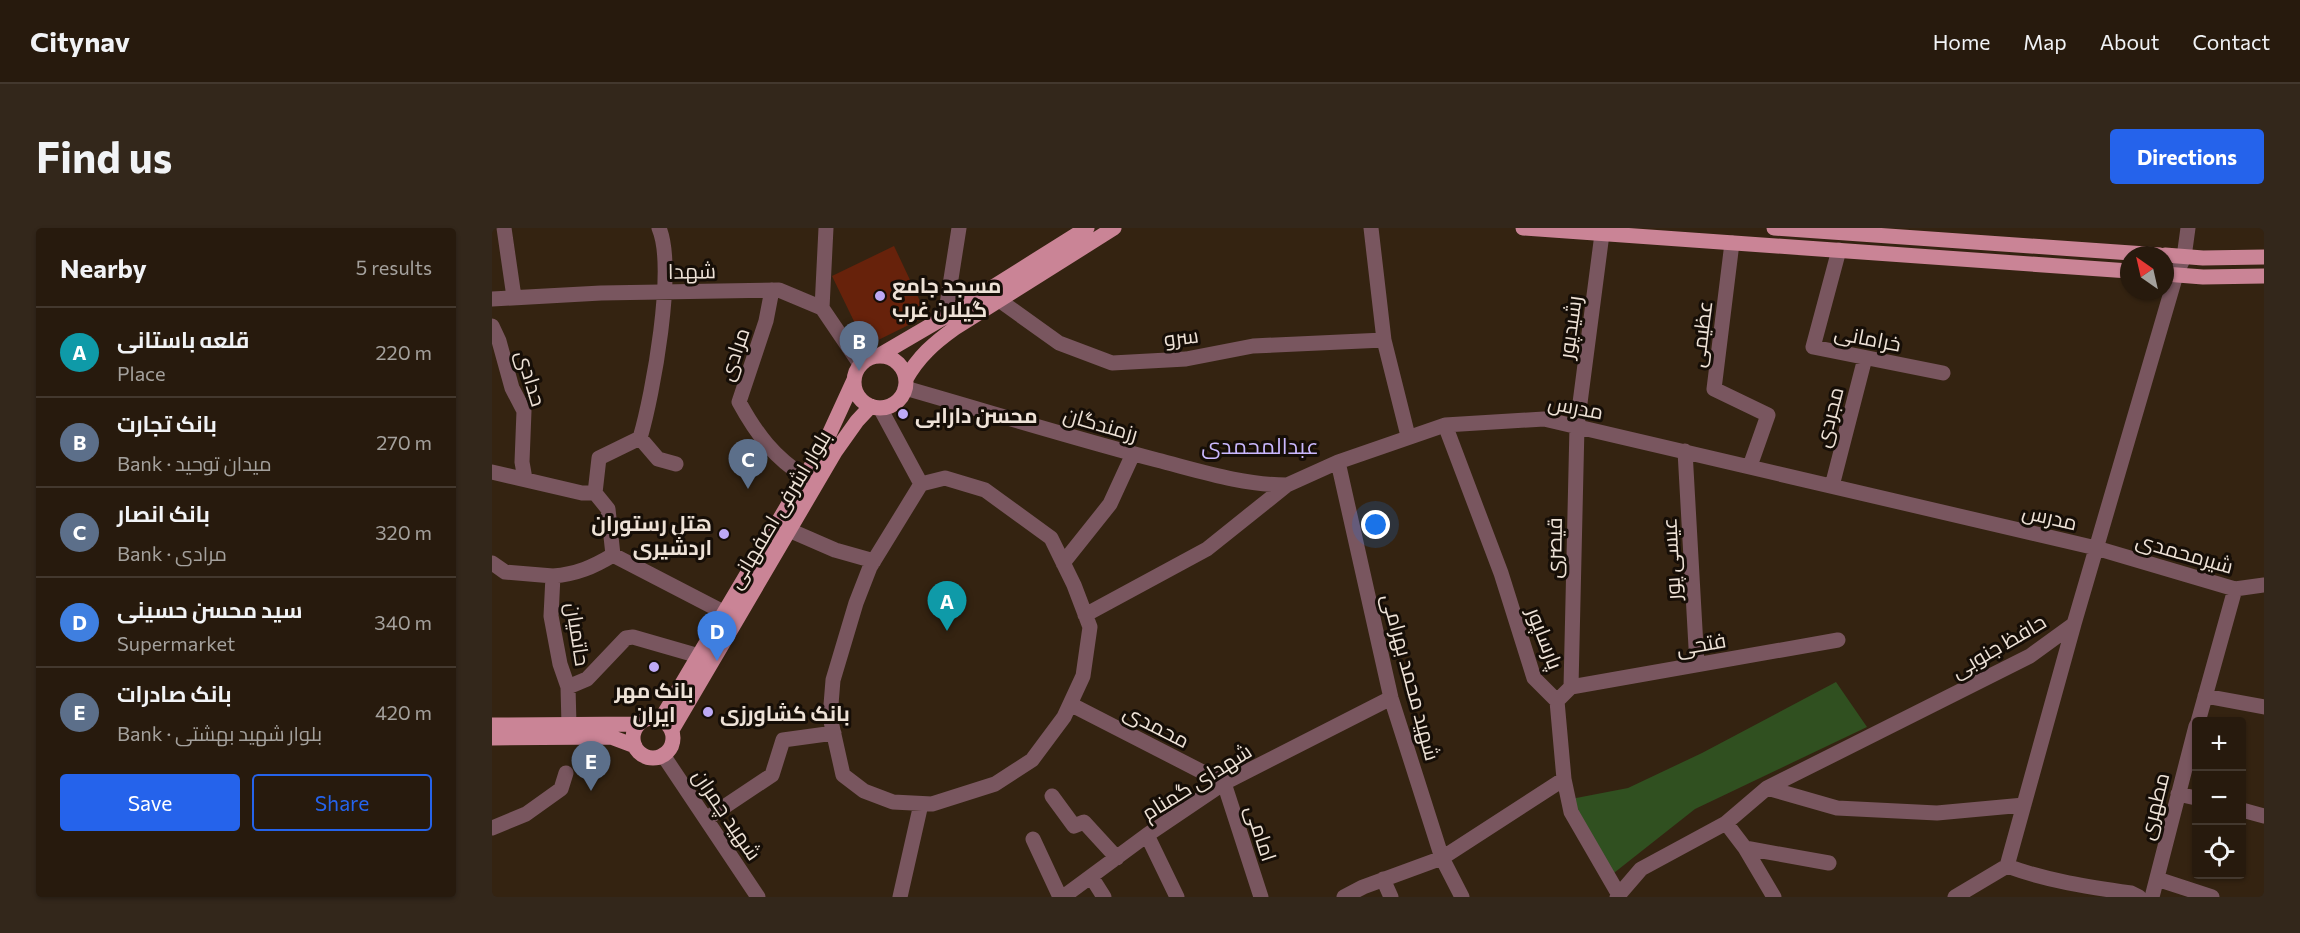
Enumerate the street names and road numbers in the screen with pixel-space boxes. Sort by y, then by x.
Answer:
street label: شهدا [668,257,716,285]
street label: رشیدپور [1552,294,1589,362]
street label: عظیمی [1684,299,1718,369]
street label: خرامانی [1832,318,1903,358]
street label: سرو [1162,321,1200,352]
street label: مرادی [712,324,756,384]
street label: حدادی [510,347,552,410]
street label: مجردی [1808,384,1849,450]
street label: مدرس [1546,388,1606,426]
street label: رزمندگان [1060,400,1141,447]
street label: بلوار اشرفی اصفهانی [721,425,837,594]
street label: مدرس [2020,498,2080,536]
street label: قیصری [1540,517,1568,579]
street label: عیسی پور [1655,517,1688,602]
street label: شیرمحمدی [2133,526,2237,580]
street label: شهید محمد بهرامی [1376,591,1446,764]
street label: حاتمیان [560,600,596,668]
street label: پارساپور [1520,603,1569,674]
street label: حافظ جنوبی [1946,608,2051,684]
street label: فتحی [1674,626,1728,662]
street label: محمدی [1119,698,1194,754]
street label: شهدای گمنام [1136,737,1257,827]
street label: شهید چمران [686,764,768,866]
street label: مطهری [2133,770,2175,843]
street label: امامی [1239,802,1283,865]

